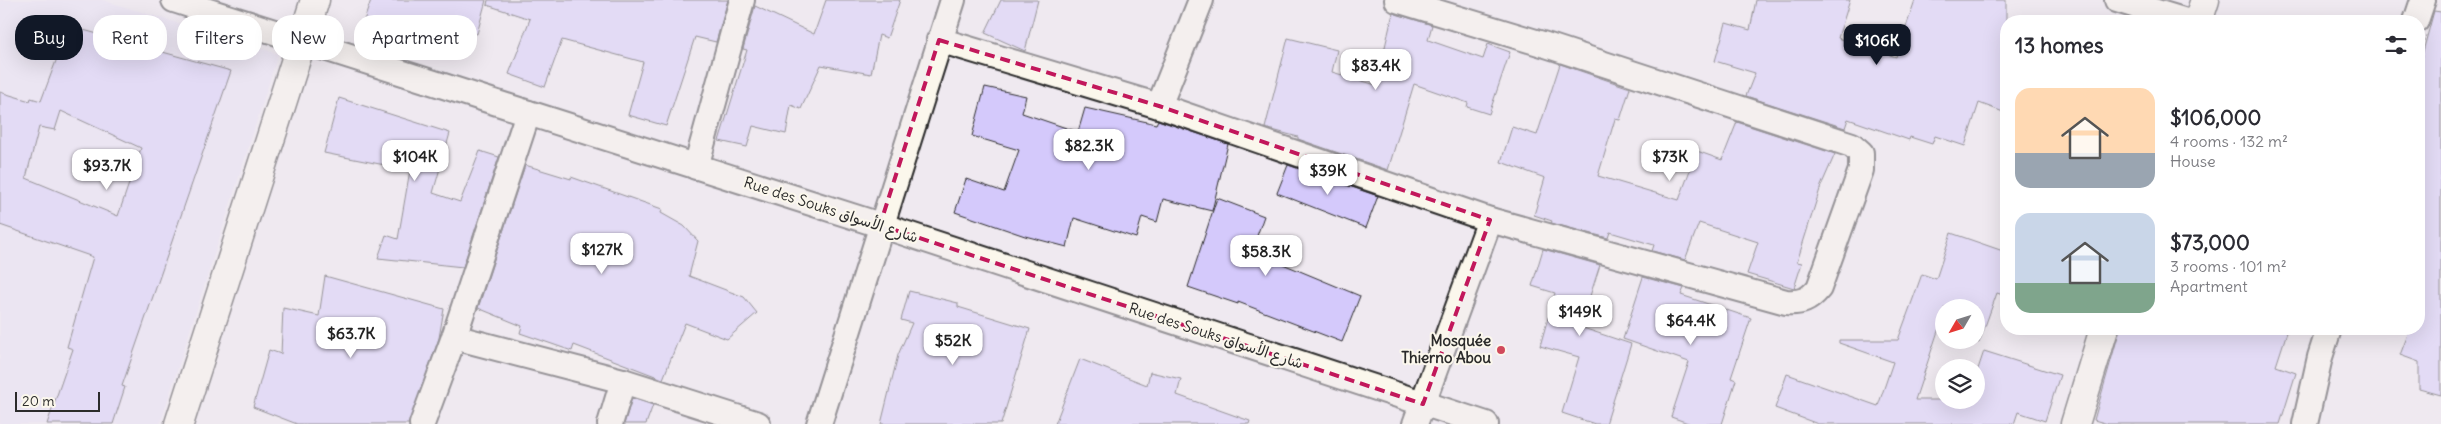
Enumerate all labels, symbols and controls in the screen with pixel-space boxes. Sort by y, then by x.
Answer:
chip: Buy [15,15,83,60]
chip: Rent [93,15,167,60]
chip: Filters [177,15,262,60]
chip: New [272,15,344,60]
chip: Apartment [354,15,477,60]
pin: $106K [1842,23,1912,66]
text: $106K [1855,30,1899,50]
icon: filters [2382,31,2410,59]
text: 13 homes [2015,32,2103,59]
pin: $83.4K [1335,48,1417,91]
text: $83.4K [1351,55,1401,75]
text: $106,000 [2170,104,2261,131]
icon: home [2055,108,2115,168]
pin: $82.3K [1048,128,1130,171]
text: 4 rooms · 132 m² [2170,131,2288,151]
text: $82.3K [1064,135,1114,155]
pin: $104K [380,140,450,182]
pin: $73K [1640,140,1700,182]
text: $104K [393,146,437,166]
text: $73K [1652,146,1688,166]
pin: $93.7K [66,148,148,191]
text: House [2170,151,2216,171]
pin: $39K [1298,154,1358,196]
text: $93.7K [83,155,131,175]
text: $39K [1309,160,1347,180]
street label: Rue des Souks شارع الأسواق [741,172,921,248]
text: $73,000 [2170,229,2250,256]
pin: $127K [567,232,637,275]
icon: home [2055,233,2115,293]
pin: $58.3K [1225,234,1307,277]
text: $127K [581,239,623,259]
text: $58.3K [1241,241,1291,261]
text: 3 rooms · 101 m² [2170,256,2287,276]
text: Apartment [2170,276,2248,296]
pin: $149K [1545,294,1615,337]
street label: Rue des Souks شارع الأسواق [1126,298,1306,374]
north arrow [1935,299,1985,349]
map controls [1935,299,1985,409]
text: $149K [1558,301,1602,321]
pin: $64.4K [1650,304,1732,346]
text: $64.4K [1666,310,1716,330]
pin: $63.7K [310,316,392,359]
text: $63.7K [327,323,375,343]
pin: $52K [923,324,983,366]
text: $52K [935,330,971,350]
place label: Mosquée Thierno Abou [1401,331,1491,367]
marker: Mosquée Thierno Abou [1495,344,1507,356]
button: layers [1935,359,1985,409]
scale bar [15,389,100,412]
text: 20 m [22,392,55,410]

